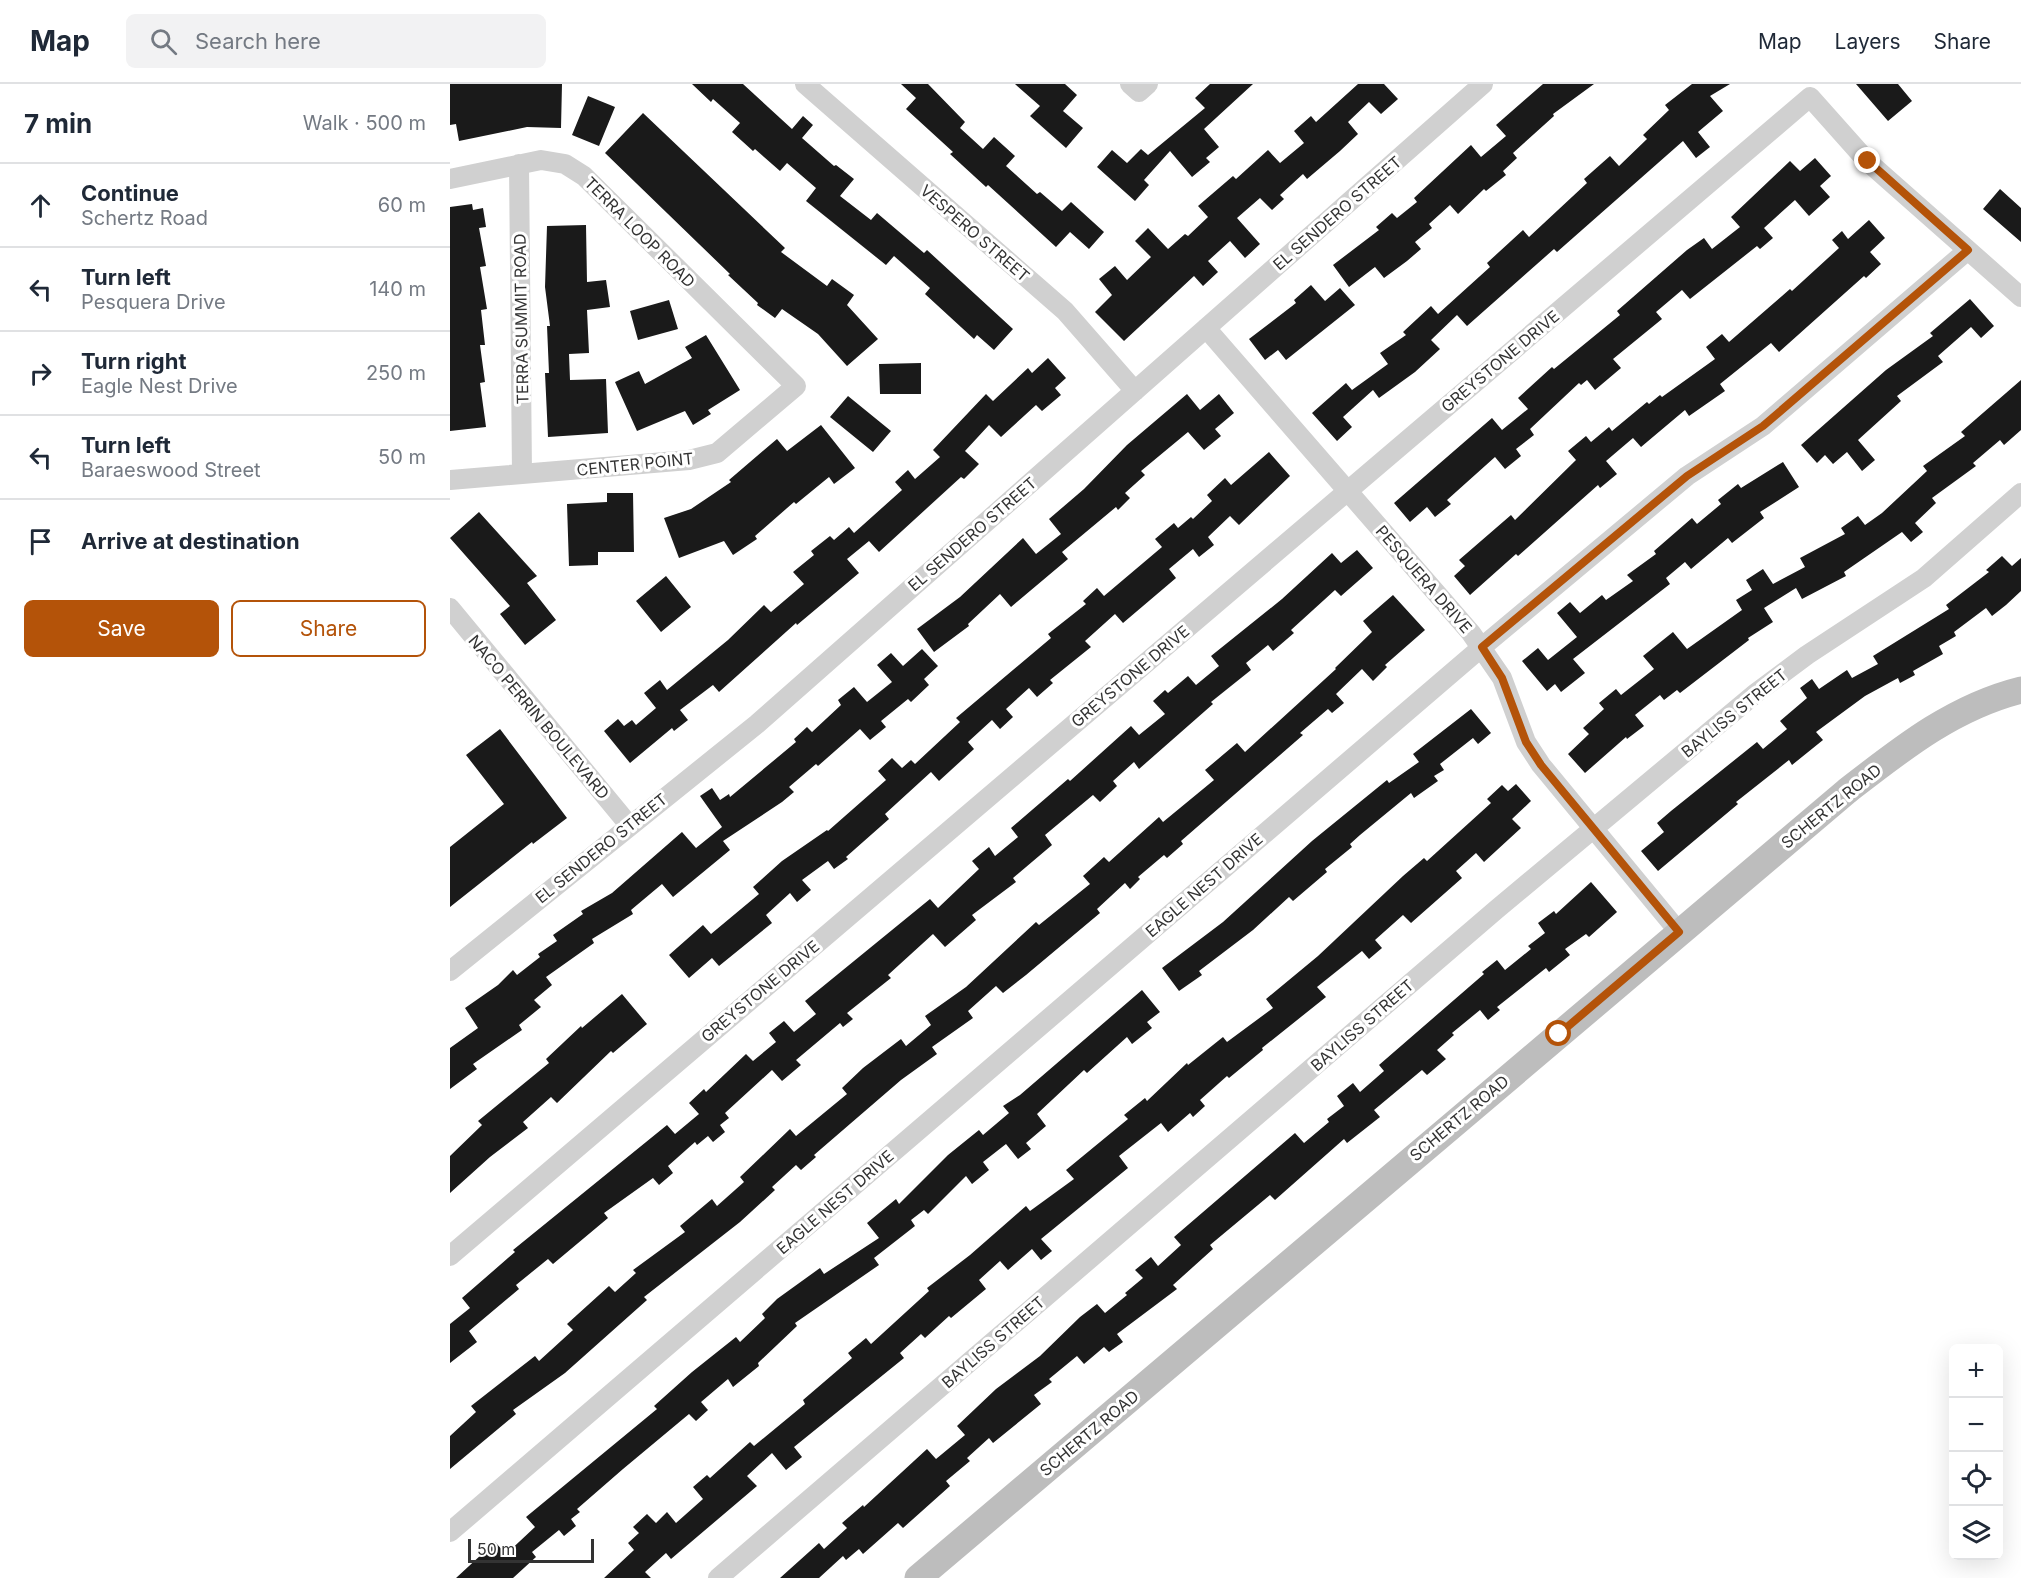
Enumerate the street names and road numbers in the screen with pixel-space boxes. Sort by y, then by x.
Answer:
street label: EL SENDERO STREET [1269,152,1405,274]
street label: TERRA LOOP ROAD [580,172,700,292]
street label: VESPERO STREET [916,180,1034,286]
street label: TERRA SUMMIT ROAD [510,233,532,405]
street label: GREYSTONE DRIVE [1437,306,1563,416]
street label: CENTER POINT [576,448,694,480]
street label: EL SENDERO STREET [904,473,1040,595]
street label: PESQUERA DRIVE [1372,521,1476,637]
street label: GREYSTONE DRIVE [1067,621,1193,731]
street label: NACO PERRIN BOULEVARD [464,631,614,803]
street label: BAYLISS STREET [1677,664,1791,762]
street label: SCHERTZ ROAD [1777,759,1885,853]
street label: EL SENDERO STREET [531,789,671,907]
street label: EAGLE NEST DRIVE [1141,829,1267,941]
street label: GREYSTONE DRIVE [697,936,823,1046]
street label: BAYLISS STREET [1306,975,1418,1075]
street label: SCHERTZ ROAD [1405,1071,1513,1165]
street label: EAGLE NEST DRIVE [772,1146,898,1258]
street label: BAYLISS STREET [937,1292,1049,1392]
street label: SCHERTZ ROAD [1035,1386,1143,1480]

